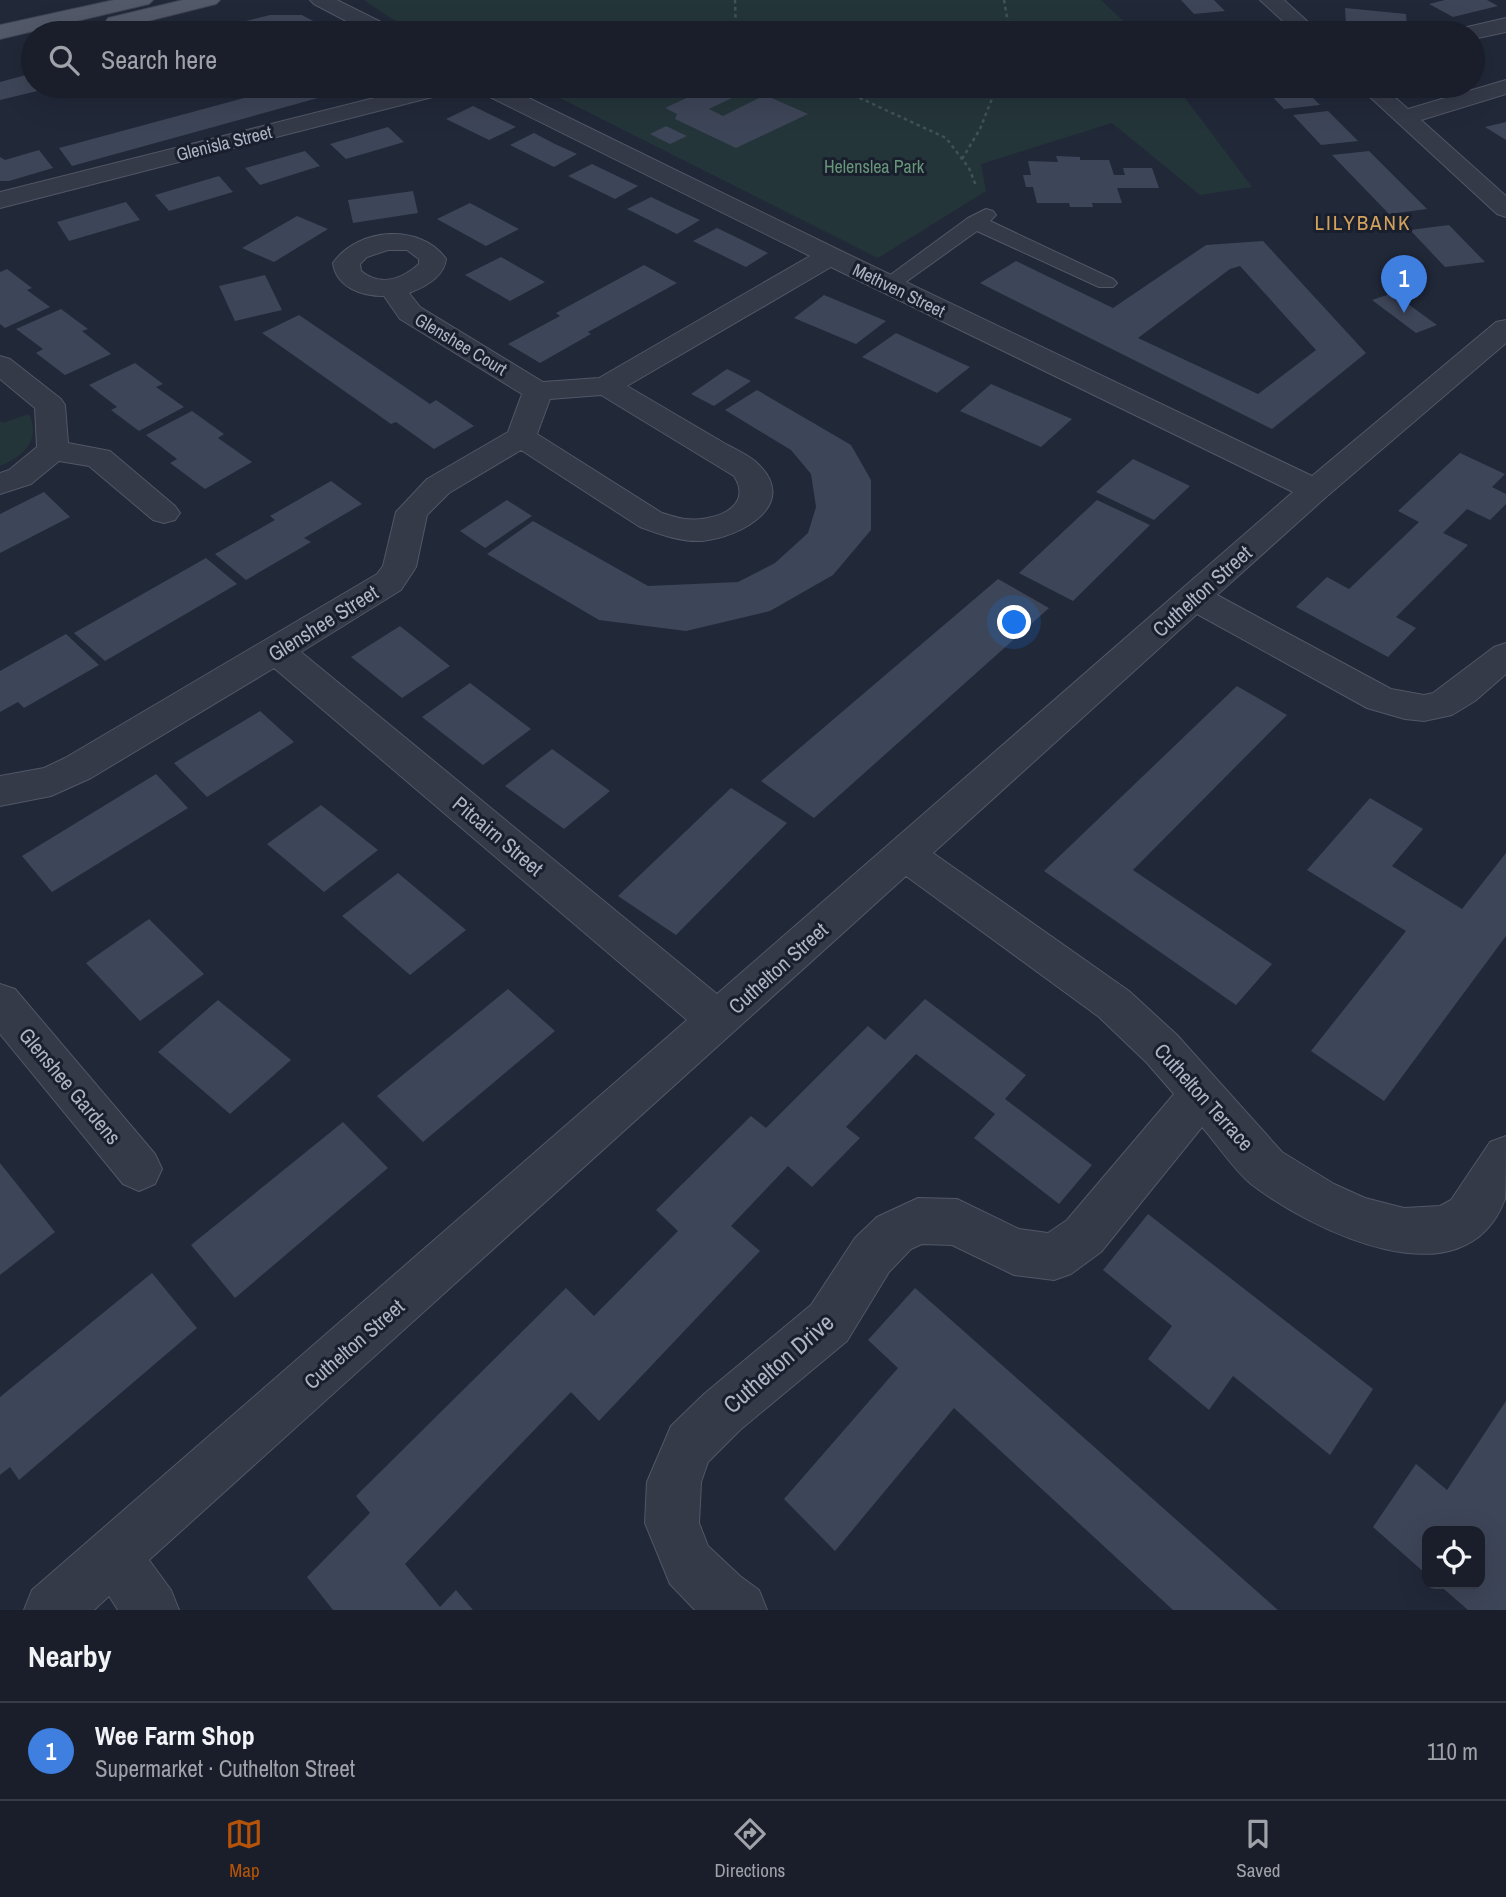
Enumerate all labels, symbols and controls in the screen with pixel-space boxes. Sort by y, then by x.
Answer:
search box [21,21,1485,98]
icon: search [45,41,83,79]
text: Search here [101,42,217,77]
street label: Glenisla Street [174,119,274,167]
park label: Helenslea Park [824,154,925,179]
district label: LILYBANK [1314,208,1412,237]
pin: 1 [1381,255,1427,313]
street label: Methven Street [849,257,949,323]
street label: Glenshee Court [410,307,512,381]
street label: Cuthelton Street [1146,538,1258,643]
street label: Glenshee Street [263,578,384,668]
your location [997,605,1031,639]
street label: Pitcairn Street [447,790,550,883]
street label: Cuthelton Street [722,915,834,1020]
street label: Glenshee Gardens [12,1021,128,1151]
street label: Cuthelton Terrace [1148,1037,1260,1157]
street label: Cuthelton Street [298,1292,411,1396]
street label: Cuthelton Drive [716,1306,840,1420]
map controls [1422,1526,1485,1589]
button: locate [1422,1526,1485,1589]
text: Nearby [28,1636,111,1676]
text: Wee Farm Shop [95,1718,255,1753]
text: 1 [46,1736,56,1767]
text: 110 m [1427,1736,1478,1767]
text: Supermarket · Cuthelton Street [95,1753,355,1784]
tab: Map [225,1815,263,1883]
tab: Directions [714,1815,785,1883]
tab: Saved [1236,1815,1281,1883]

